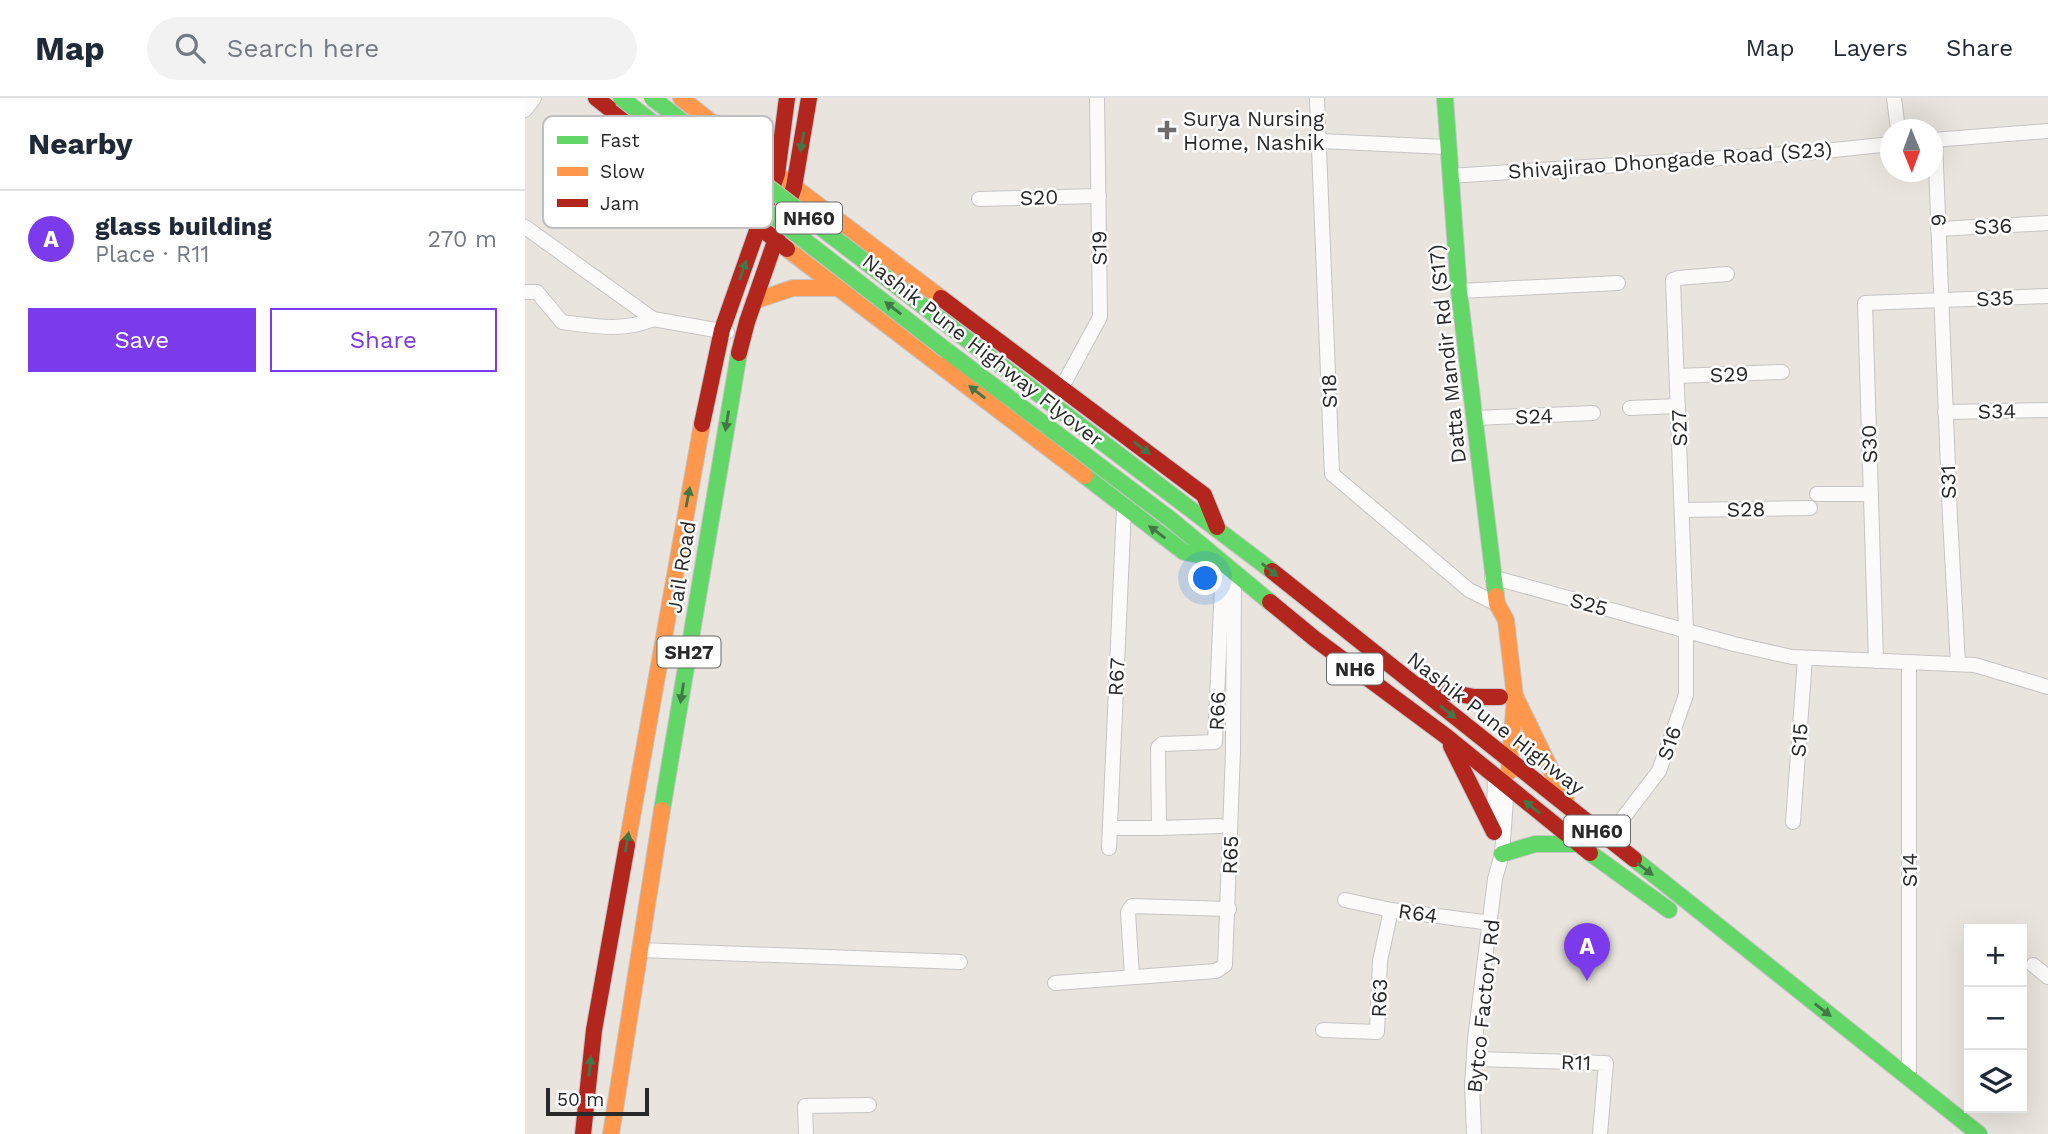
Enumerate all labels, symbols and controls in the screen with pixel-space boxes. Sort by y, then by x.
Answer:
search box [147,17,637,80]
text: Map [35,29,105,68]
icon: search [171,29,209,67]
text: Search here [227,33,379,63]
text: Map [1746,34,1794,62]
text: Layers [1832,34,1908,62]
text: Share [1946,34,2013,62]
place label: Surya Nursing Home, Nashik [1183,106,1325,155]
legend [543,116,773,228]
north arrow [1880,119,1943,182]
marker: Surya Nursing Home, Nashik [1157,120,1177,140]
text: Nearby [28,126,133,161]
text: Fast [600,129,639,152]
one-way arrow [796,131,807,153]
street label: Shivajirao Dhongade Road (S23) [1507,136,1833,184]
text: Slow [600,160,645,183]
street label: S20 [1019,184,1059,210]
text: Jam [600,192,639,215]
road number: NH60 [776,202,842,234]
text: glass building [95,211,271,241]
street label: 9 [1925,213,1951,227]
street label: S36 [1973,213,2013,239]
text: A [43,226,59,253]
text: 270 m [428,226,497,253]
street label: S19 [1086,230,1112,266]
text: Place · R11 [95,241,209,268]
street label: Datta Mandir Rd (S17) [1423,243,1471,465]
street label: Nashik Pune Highway Flyover [858,248,1109,452]
one-way arrow [737,259,748,280]
street label: S35 [1975,285,2015,311]
one-way arrow [885,301,903,316]
button: Save [28,308,256,372]
button: Share [270,308,497,372]
street label: S29 [1709,361,1749,387]
street label: S18 [1316,373,1342,409]
one-way arrow [969,385,987,400]
street label: S34 [1978,398,2016,424]
street label: S24 [1515,403,1553,429]
street label: S27 [1666,409,1692,447]
one-way arrow [721,410,732,432]
street label: S30 [1856,424,1882,464]
one-way arrow [1133,441,1151,456]
street label: S31 [1935,465,1961,499]
one-way arrow [682,486,693,508]
street label: S28 [1726,496,1766,522]
street label: Jail Road [661,519,701,615]
one-way arrow [1148,526,1166,540]
your location [1188,561,1222,595]
one-way arrow [1261,562,1279,577]
street label: S25 [1567,587,1611,621]
road number: SH27 [657,636,721,667]
street label: Nashik Pune Highway [1402,646,1590,800]
road number: NH6 [1327,654,1383,684]
street label: R67 [1103,657,1129,697]
one-way arrow [676,682,687,704]
street label: R66 [1203,691,1231,731]
one-way arrow [1439,704,1457,718]
street label: S15 [1785,722,1813,758]
street label: S16 [1652,723,1686,763]
one-way arrow [1523,799,1541,814]
road number: NH60 [1564,816,1630,846]
one-way arrow [622,831,633,853]
street label: R65 [1217,835,1243,875]
street label: S14 [1897,853,1922,887]
one-way arrow [1636,861,1654,876]
street label: R64 [1397,898,1439,928]
street label: Bytco Factory Rd [1461,918,1505,1094]
pin: A [1564,923,1610,981]
map controls [1964,924,2027,1113]
button: + [1964,924,2027,987]
street label: R63 [1366,978,1392,1018]
button: − [1964,987,2027,1050]
one-way arrow [1815,1002,1832,1017]
street label: R11 [1560,1049,1592,1075]
button: layers [1964,1050,2027,1113]
one-way arrow [585,1055,596,1077]
scale bar [546,1085,649,1117]
text: 50 m [557,1088,604,1111]

